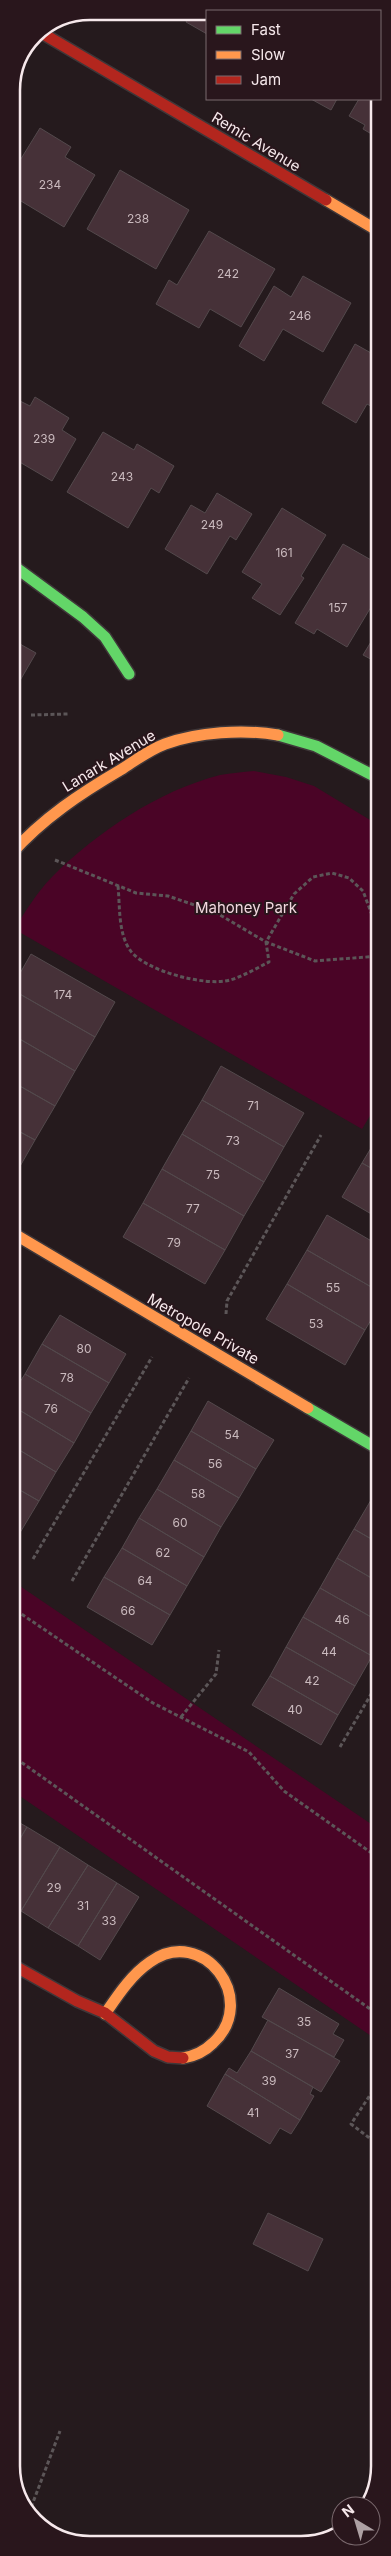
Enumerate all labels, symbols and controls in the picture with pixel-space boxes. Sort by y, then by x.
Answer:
legend [206,10,381,100]
text: Fast [251,20,281,39]
text: Slow [251,45,285,64]
text: Jam [251,70,281,89]
street label: Remic Avenue [208,108,304,176]
house number: 234 [39,177,61,192]
house number: 238 [127,211,149,226]
house number: 242 [217,266,239,281]
house number: 246 [289,308,311,323]
house number: 239 [33,431,55,446]
house number: 243 [111,469,133,484]
house number: 249 [201,517,223,532]
house number: 161 [275,545,293,560]
house number: 157 [329,600,348,615]
street label: Lanark Avenue [59,725,159,796]
park label: Mahoney Park [195,898,298,917]
house number: 174 [54,987,73,1002]
house number: 71 [247,1098,259,1113]
house number: 73 [226,1133,240,1148]
house number: 75 [206,1167,220,1182]
house number: 77 [186,1201,200,1216]
house number: 79 [167,1235,181,1250]
house number: 55 [326,1280,340,1295]
street label: Metropole Private [144,1289,262,1368]
house number: 53 [309,1316,323,1331]
house number: 80 [77,1341,92,1356]
house number: 78 [60,1370,74,1385]
house number: 76 [44,1401,58,1416]
house number: 54 [224,1427,240,1442]
house number: 56 [208,1456,222,1471]
house number: 58 [191,1486,205,1501]
house number: 60 [172,1515,188,1530]
house number: 62 [156,1545,170,1560]
house number: 64 [137,1573,153,1588]
house number: 66 [121,1603,135,1618]
house number: 46 [334,1612,350,1627]
house number: 44 [321,1644,337,1659]
house number: 42 [304,1673,320,1688]
house number: 40 [287,1702,303,1717]
house number: 29 [47,1880,61,1895]
house number: 31 [77,1898,89,1913]
house number: 33 [102,1913,116,1928]
house number: 35 [297,2014,311,2029]
house number: 37 [285,2046,299,2061]
house number: 39 [262,2073,276,2088]
house number: 41 [247,2105,259,2120]
north arrow [331,2496,381,2546]
text: N [338,2500,357,2520]

